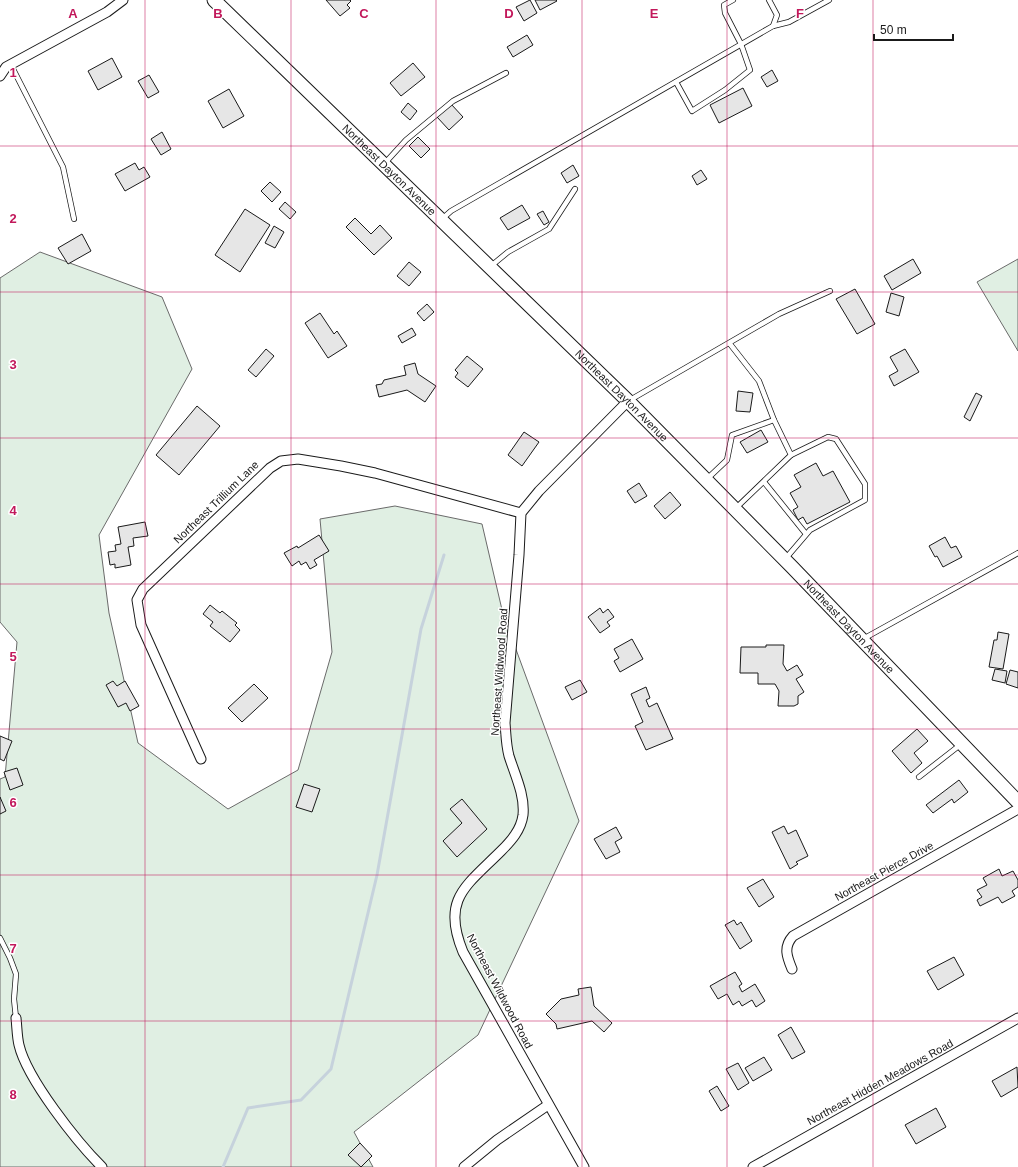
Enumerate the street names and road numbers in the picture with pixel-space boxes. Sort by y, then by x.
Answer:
street label: Northeast Dayton Avenue [340,122,438,218]
street label: Northeast Dayton Avenue [573,347,670,444]
street label: Northeast Trillium Lane [171,458,261,546]
street label: Northeast Dayton Avenue [801,577,897,676]
street label: Northeast Wildwood Road [489,608,509,736]
street label: Northeast Pierce Drive [833,839,935,903]
street label: Northeast Wildwood Road [465,932,535,1050]
street label: Northeast Hidden Meadows Road [805,1037,955,1127]

